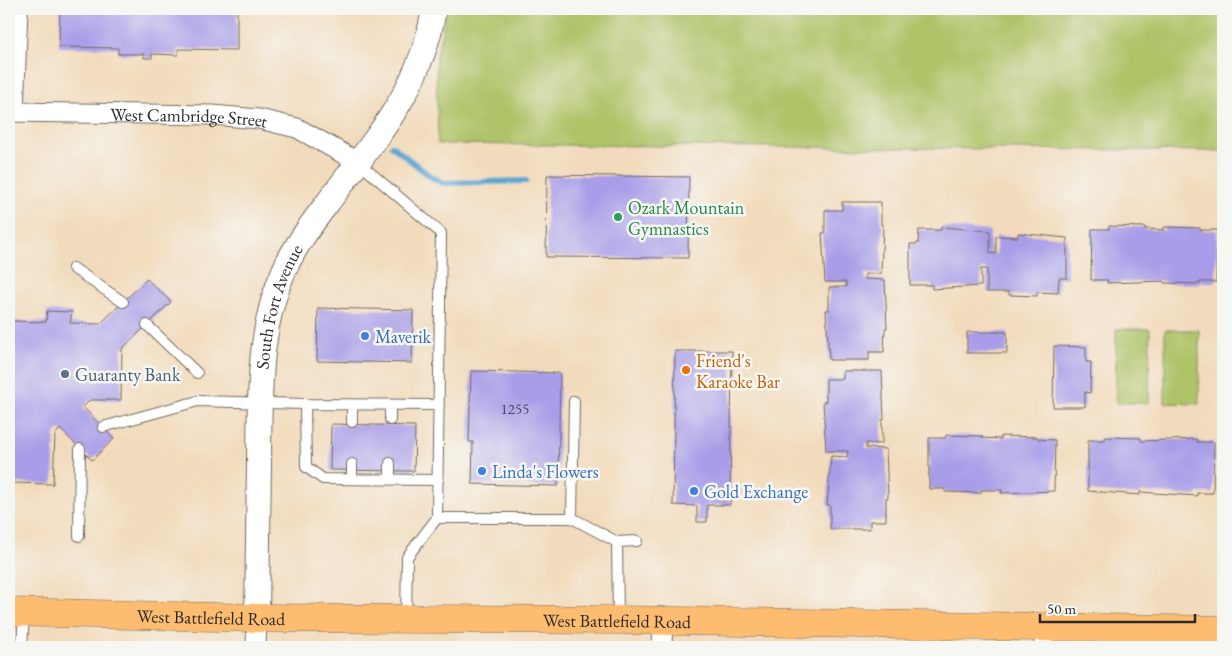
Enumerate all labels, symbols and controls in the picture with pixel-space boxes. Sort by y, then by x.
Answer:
street label: West Cambridge Street [110,102,270,132]
place label: Ozark Mountain Gymnastics [628,196,745,240]
marker: Ozark Mountain Gymnastics [612,211,624,223]
street label: South Fort Avenue [250,240,307,370]
place label: Maverik [375,325,432,348]
marker: Maverik [359,330,371,342]
place label: Friend's Karaoke Bar [696,349,780,393]
place label: Guaranty Bank [75,363,181,386]
marker: Friend's Karaoke Bar [680,364,692,376]
marker: Guaranty Bank [59,368,71,380]
house number: 1255 [501,399,529,418]
place label: Linda's Flowers [492,460,599,483]
marker: Linda's Flowers [476,465,488,477]
place label: Gold Exchange [704,480,808,503]
marker: Gold Exchange [688,485,700,497]
scale bar [1040,591,1194,623]
text: 50 m [1047,599,1076,618]
street label: West Battlefield Road [136,604,286,630]
street label: West Battlefield Road [543,608,692,633]

